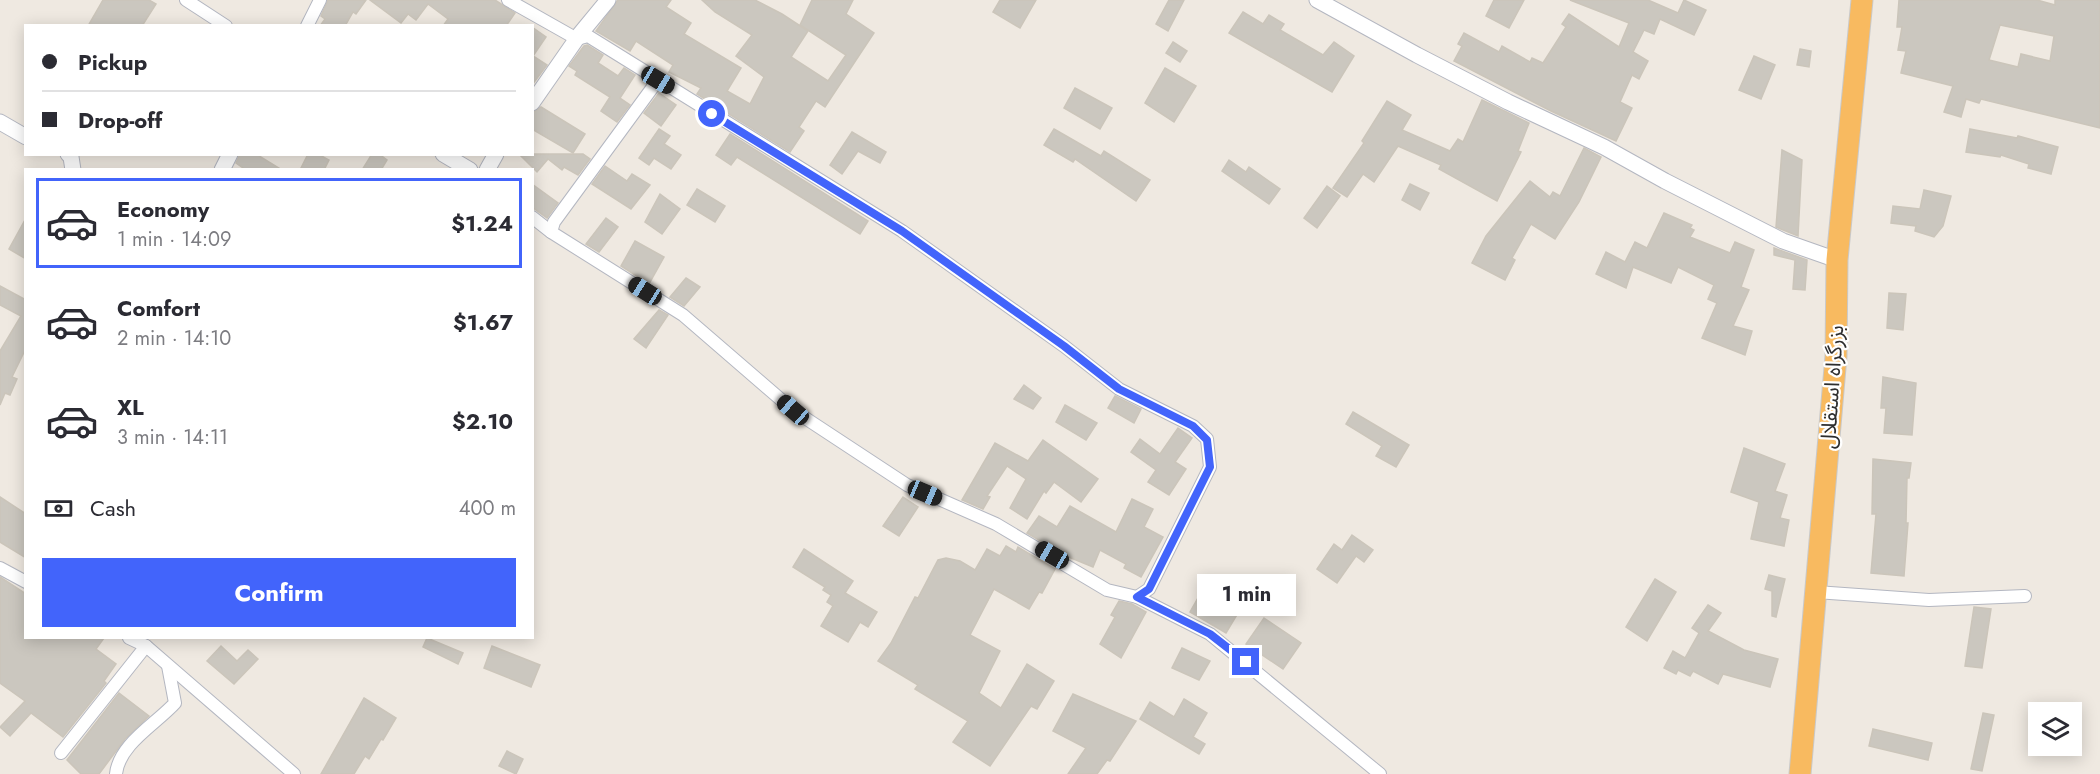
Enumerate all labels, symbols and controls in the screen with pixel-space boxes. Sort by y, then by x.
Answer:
text: Pickup [78,46,147,78]
car [638,63,678,97]
route start [698,100,725,127]
text: Drop-off [78,104,162,136]
text: Economy [117,193,209,225]
icon: car [45,196,99,250]
text: $1.24 [451,207,513,239]
text: 1 min · 14:09 [117,225,231,254]
car [625,274,665,308]
text: Comfort [117,292,200,324]
icon: car [45,295,99,349]
text: $1.67 [453,306,513,338]
text: 2 min · 14:10 [117,324,231,353]
street label: بزرگراه استقلال [1813,324,1851,450]
text: XL [117,391,144,423]
car [774,391,812,429]
icon: car [45,394,99,448]
text: $2.10 [452,405,513,437]
text: 3 min · 14:11 [117,423,228,452]
car [905,478,945,508]
icon: cash [42,492,75,525]
text: Cash [90,492,136,524]
text: 400 m [459,494,516,523]
car [1032,538,1072,572]
button: Confirm [42,558,516,627]
callout: 1 min [1196,575,1296,617]
text: 1 min [1222,580,1271,609]
route end [1232,648,1259,675]
map controls [2028,702,2082,756]
button: layers [2028,702,2082,756]

